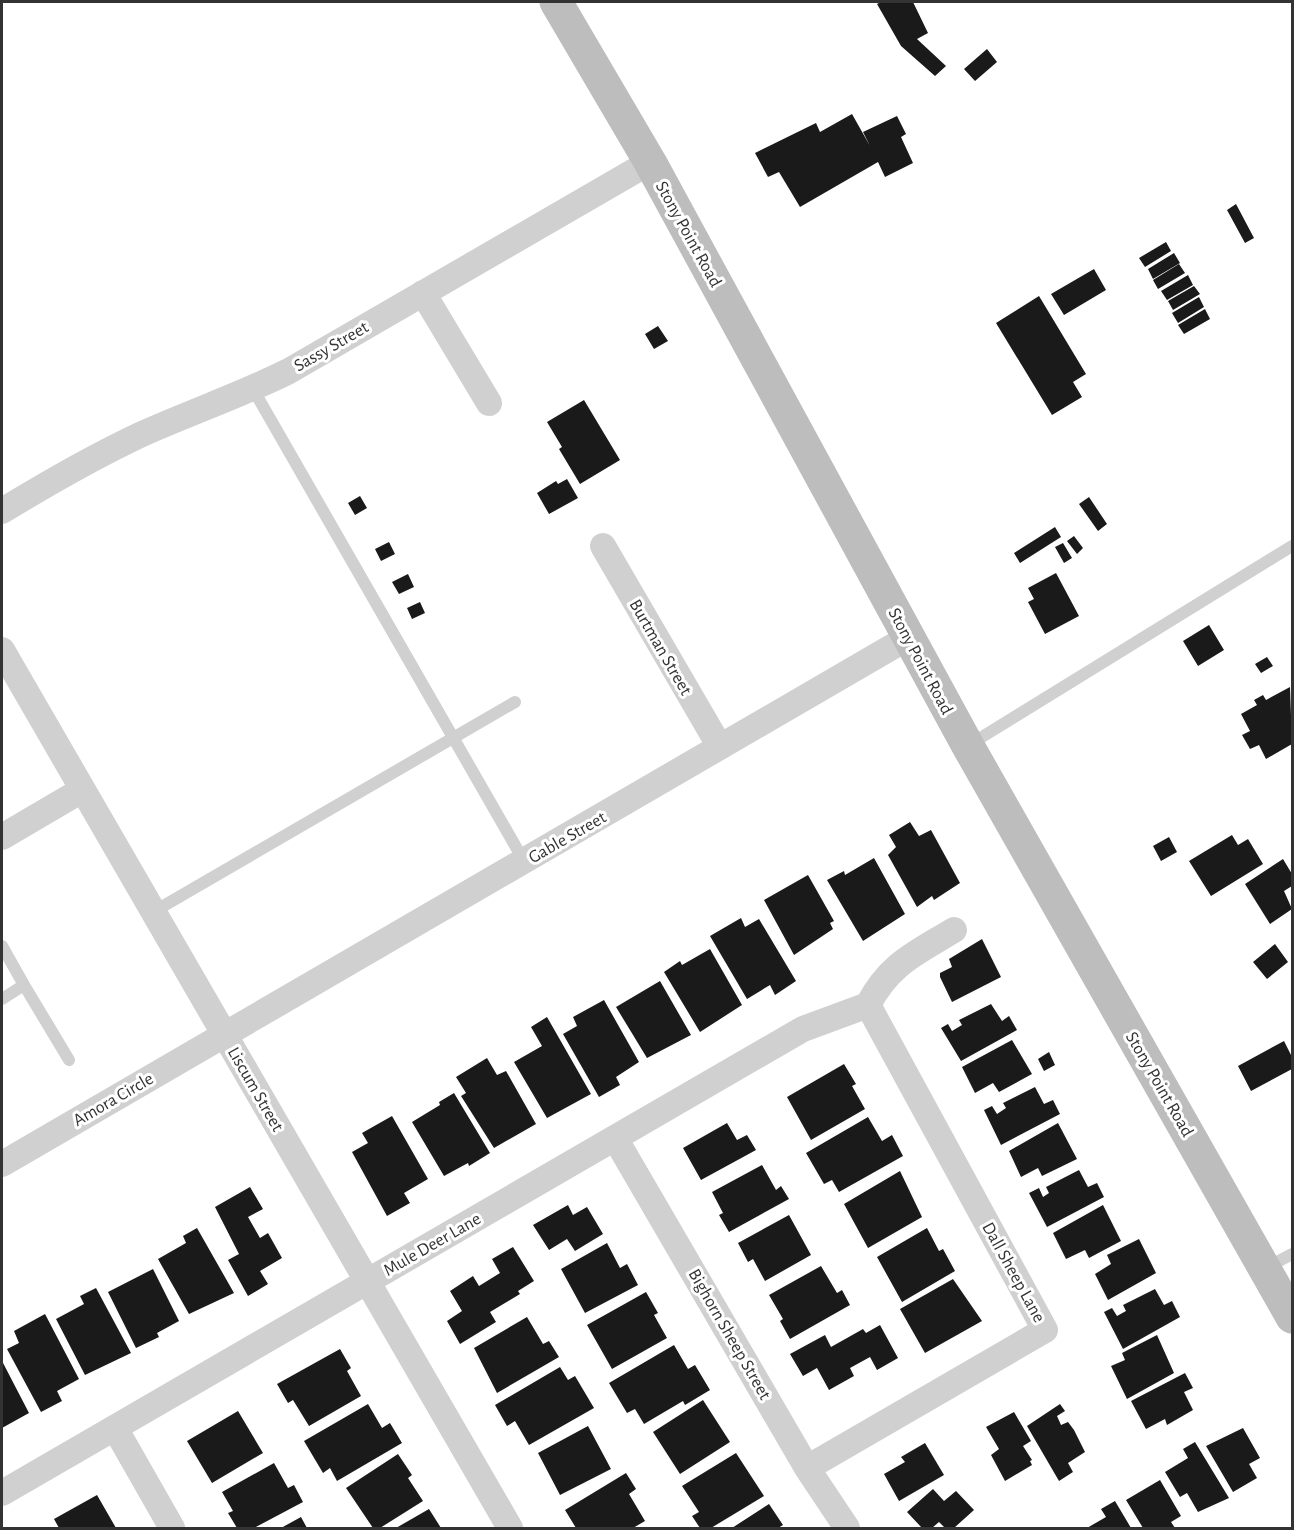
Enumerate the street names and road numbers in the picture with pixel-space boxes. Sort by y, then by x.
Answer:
street label: Stony Point Road [652,179,725,290]
street label: Sassy Street [291,318,372,375]
street label: Burtman Street [625,596,695,699]
street label: Stony Point Road [885,605,956,718]
street label: Gable Street [526,808,610,867]
street label: Stony Point Road [1122,1029,1196,1140]
street label: Liscum Street [224,1044,287,1135]
street label: Amora Circle [70,1070,157,1130]
street label: Mule Deer Lane [381,1210,484,1280]
street label: Dall Sheep Lane [978,1219,1048,1326]
street label: Bighorn Sheep Street [684,1266,774,1403]

